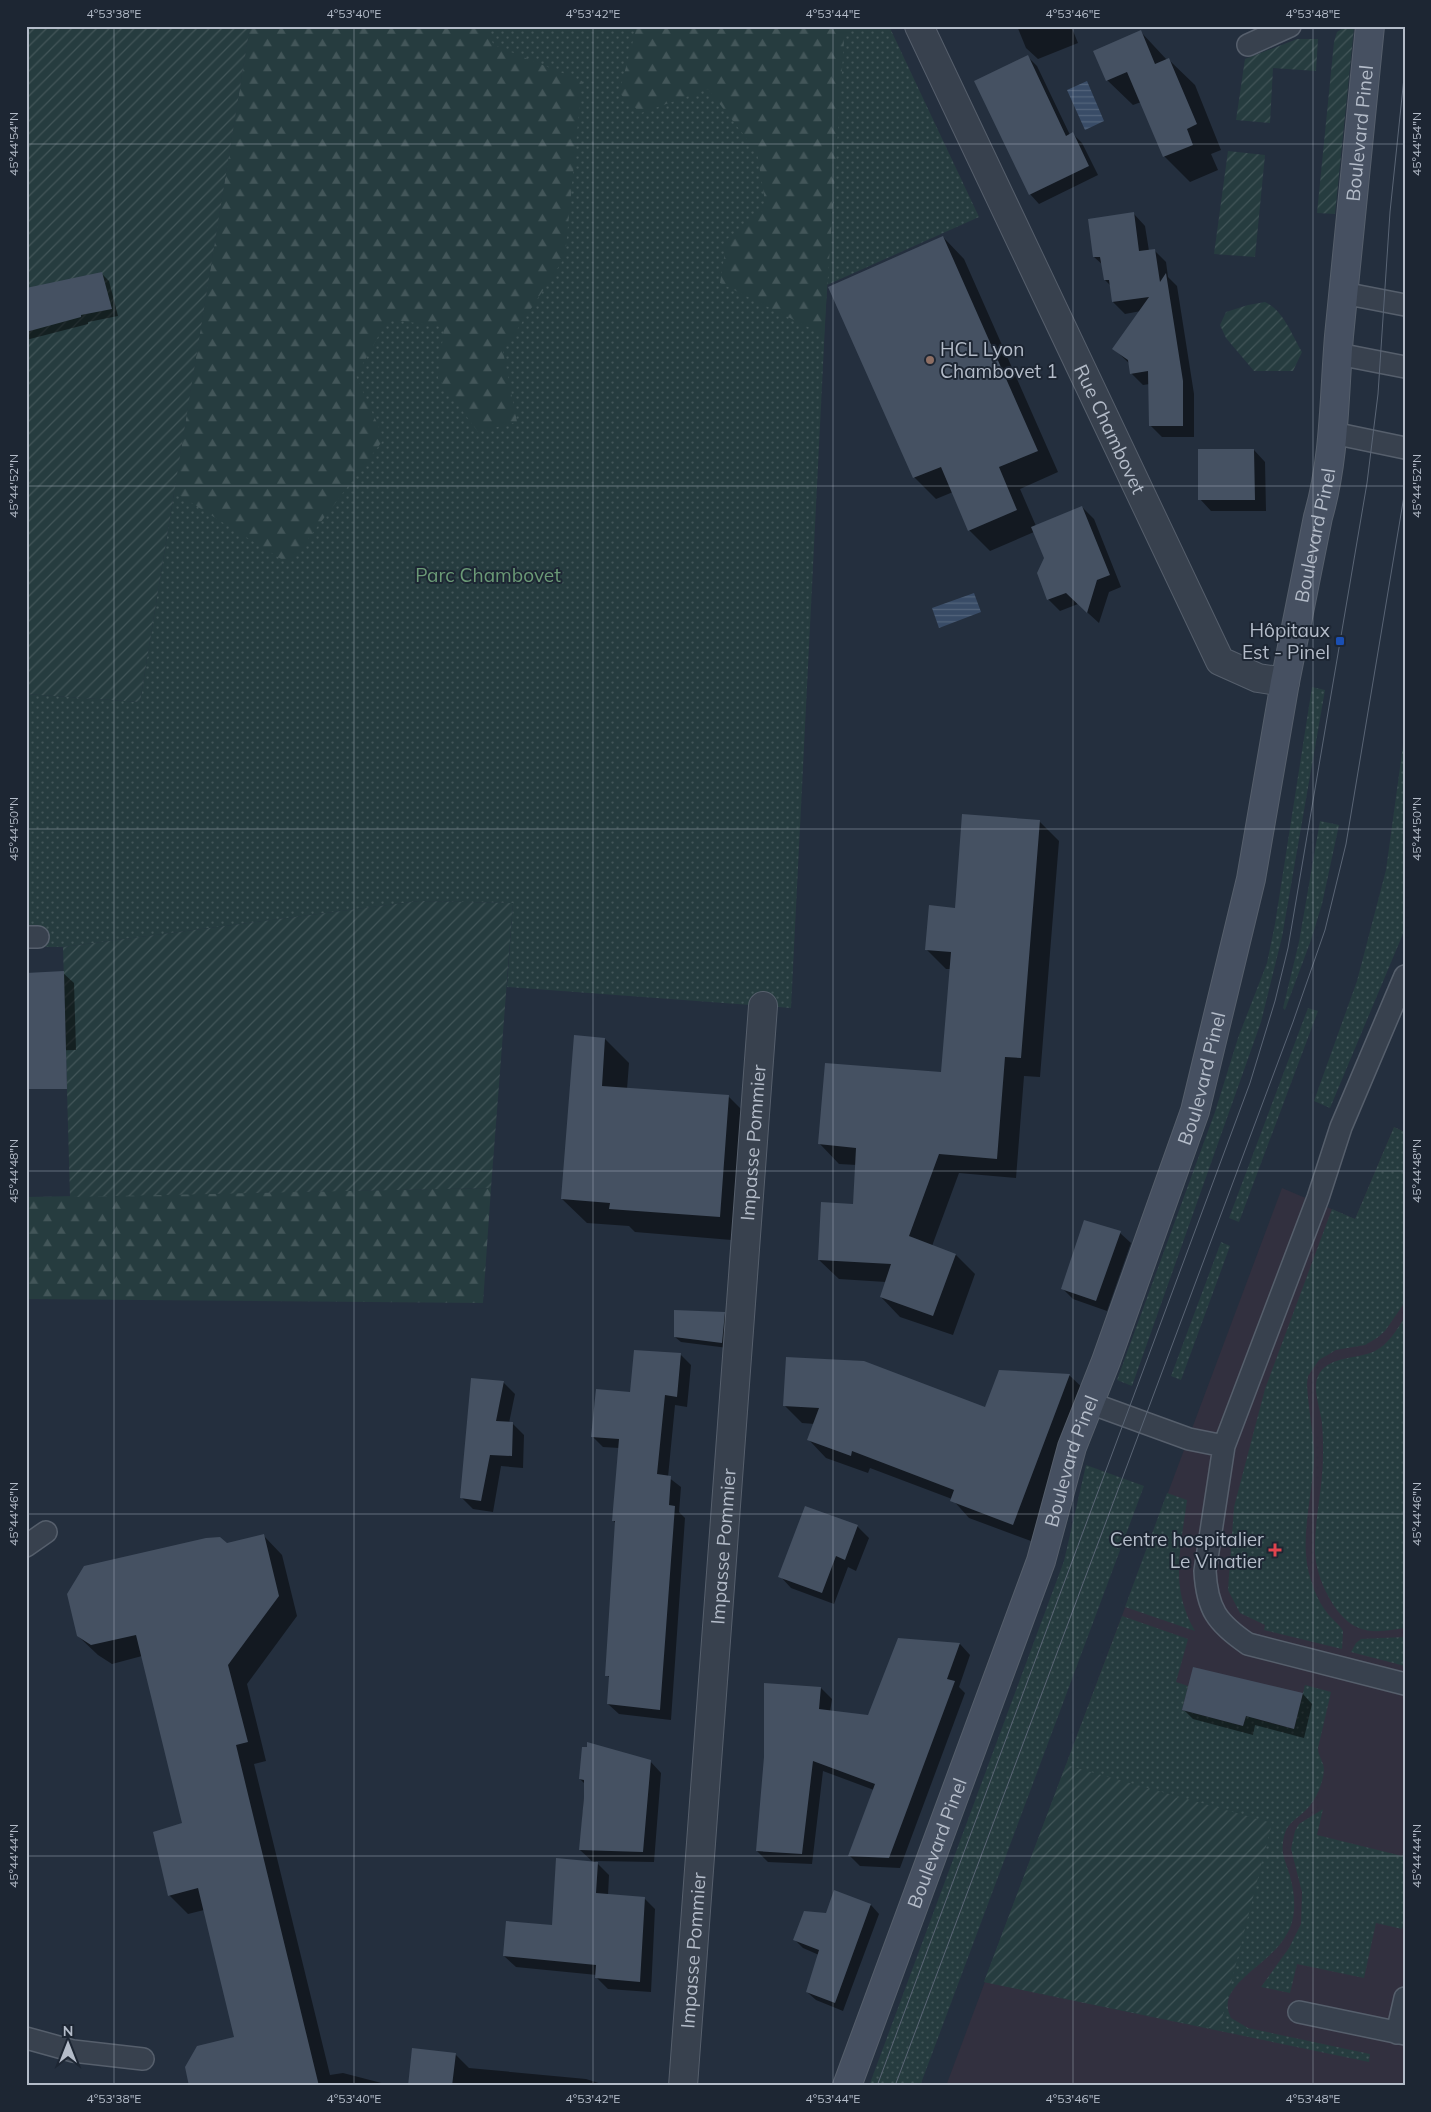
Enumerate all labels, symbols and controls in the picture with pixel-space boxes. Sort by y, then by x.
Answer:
text: 4°53'38"E [87,6,141,21]
text: 4°53'40"E [327,6,381,21]
text: 4°53'42"E [566,6,620,21]
text: 4°53'44"E [806,6,860,21]
text: 4°53'46"E [1046,6,1100,21]
text: 4°53'48"E [1286,6,1340,21]
street label: Boulevard Pinel [1341,64,1378,202]
text: 45°44'54"N [6,112,21,176]
text: 45°44'54"N [1409,112,1424,176]
place label: HCL Lyon Chambovet 1 [940,337,1058,383]
marker: HCL Lyon Chambovet 1 [924,354,936,366]
street label: Rue Chambovet [1069,360,1151,498]
text: 45°44'52"N [6,454,21,518]
text: 45°44'52"N [1409,454,1424,518]
street label: Boulevard Pinel [1289,466,1340,605]
park label: Parc Chambovet [415,563,561,587]
place label: Hôpitaux Est - Pinel [1242,618,1330,664]
marker: Hôpitaux Est - Pinel [1334,635,1346,647]
text: 45°44'50"N [6,797,21,861]
text: 45°44'50"N [1409,797,1424,861]
street label: Boulevard Pinel [1172,1009,1231,1148]
street label: Impasse Pommier [735,1064,771,1222]
text: 45°44'48"N [6,1139,21,1203]
text: 45°44'48"N [1409,1139,1424,1203]
street label: Boulevard Pinel [1039,1392,1103,1530]
street label: Impasse Pommier [705,1467,741,1625]
text: 45°44'46"N [6,1482,21,1546]
text: 45°44'46"N [1409,1482,1424,1546]
place label: Centre hospitalier Le Vinatier [1110,1527,1264,1573]
marker: Centre hospitalier Le Vinatier [1268,1543,1282,1557]
street label: Boulevard Pinel [902,1775,972,1911]
text: 45°44'44"N [6,1824,21,1888]
text: 45°44'44"N [1409,1824,1424,1888]
street label: Impasse Pommier [675,1871,711,2029]
north arrow [42,2020,92,2070]
text: N [63,2022,73,2040]
text: 4°53'38"E [87,2091,141,2106]
text: 4°53'40"E [327,2091,381,2106]
text: 4°53'42"E [566,2091,620,2106]
text: 4°53'44"E [806,2091,860,2106]
text: 4°53'46"E [1046,2091,1100,2106]
text: 4°53'48"E [1286,2091,1340,2106]

